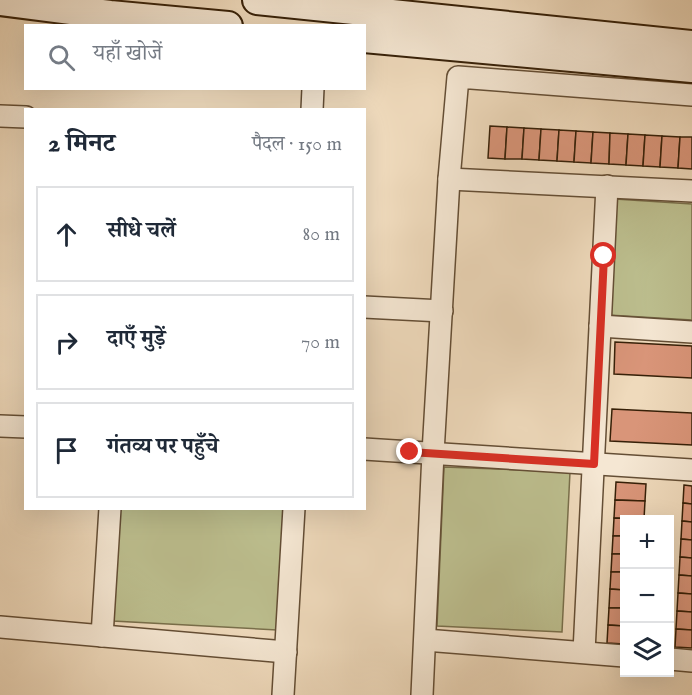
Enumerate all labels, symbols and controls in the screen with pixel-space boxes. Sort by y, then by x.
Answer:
search box [24,24,366,90]
text: यहाँ खोजें [93,40,162,68]
icon: search [45,41,78,74]
text: 2 मिनट [48,127,115,160]
text: पैदल · 150 m [252,132,342,157]
text: सीधे चलें [107,217,176,245]
icon: ahead [50,218,83,251]
text: 80 m [303,222,340,247]
route start [590,242,616,268]
text: दाएँ मुड़ें [107,325,166,353]
icon: right [50,326,83,359]
text: 70 m [301,330,340,355]
text: गंतव्य पर पहुँचे [107,433,218,461]
icon: arrive [50,434,83,467]
route end [396,438,422,464]
map controls [620,515,674,677]
button: + [620,515,674,569]
button: − [620,569,674,623]
button: layers [620,623,674,677]

